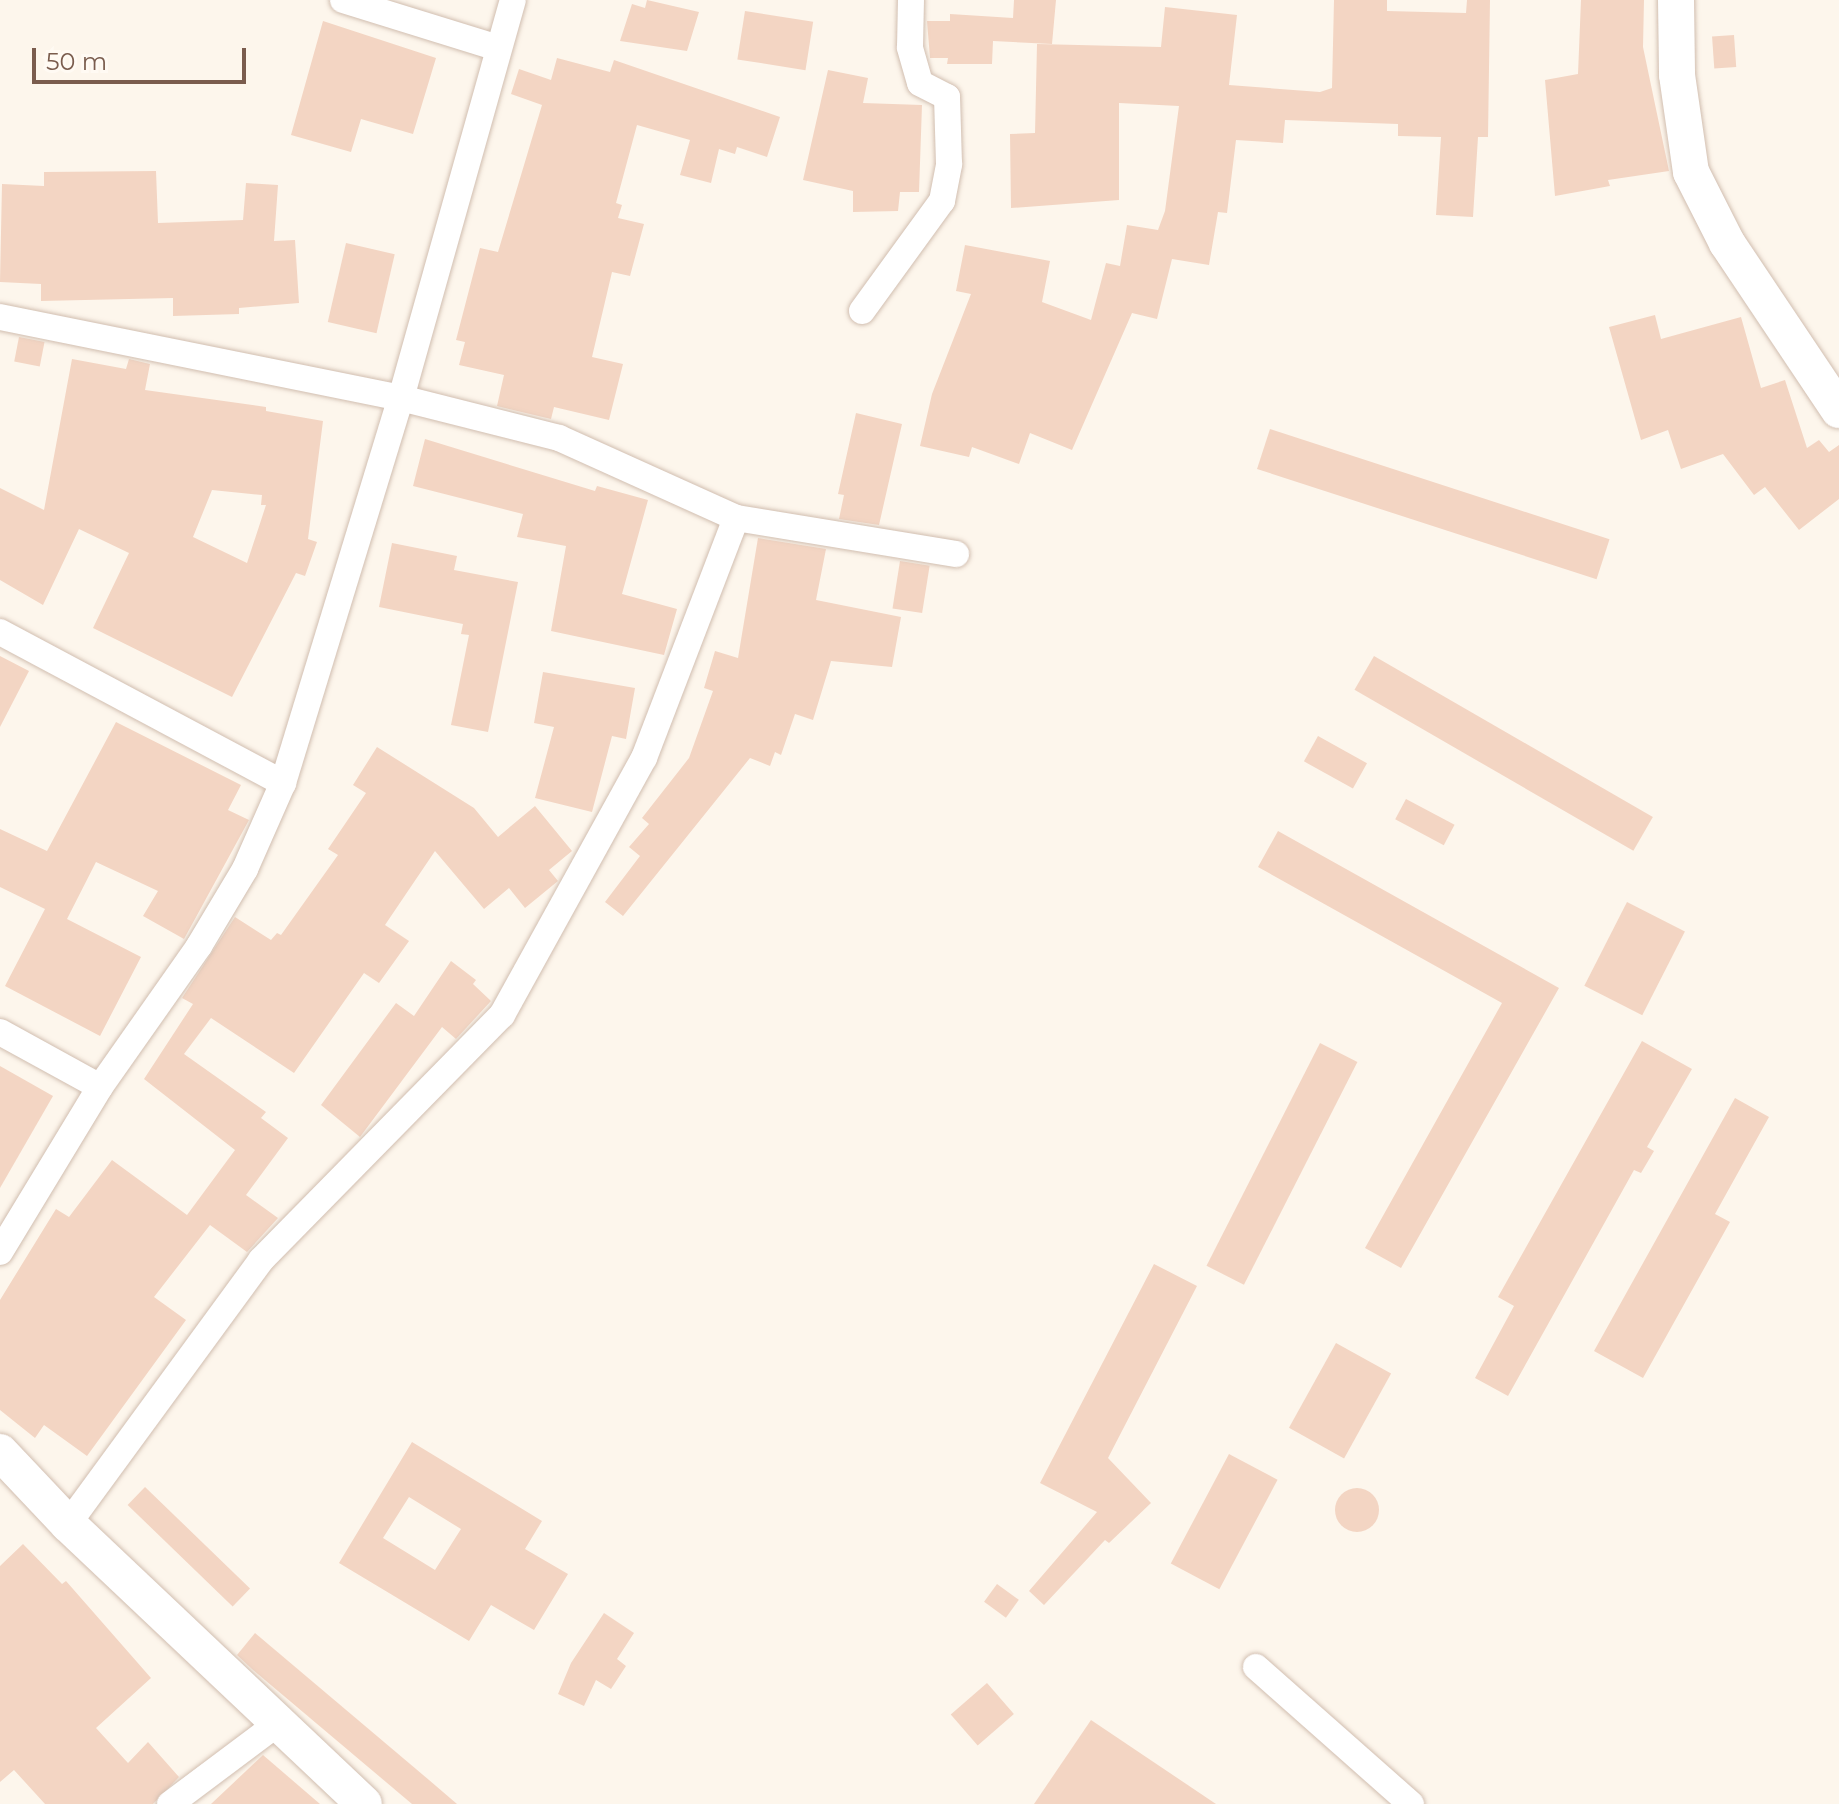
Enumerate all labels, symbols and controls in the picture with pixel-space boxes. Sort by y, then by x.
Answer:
scale bar [36,32,250,82]
text: 50 m [46,47,107,76]

